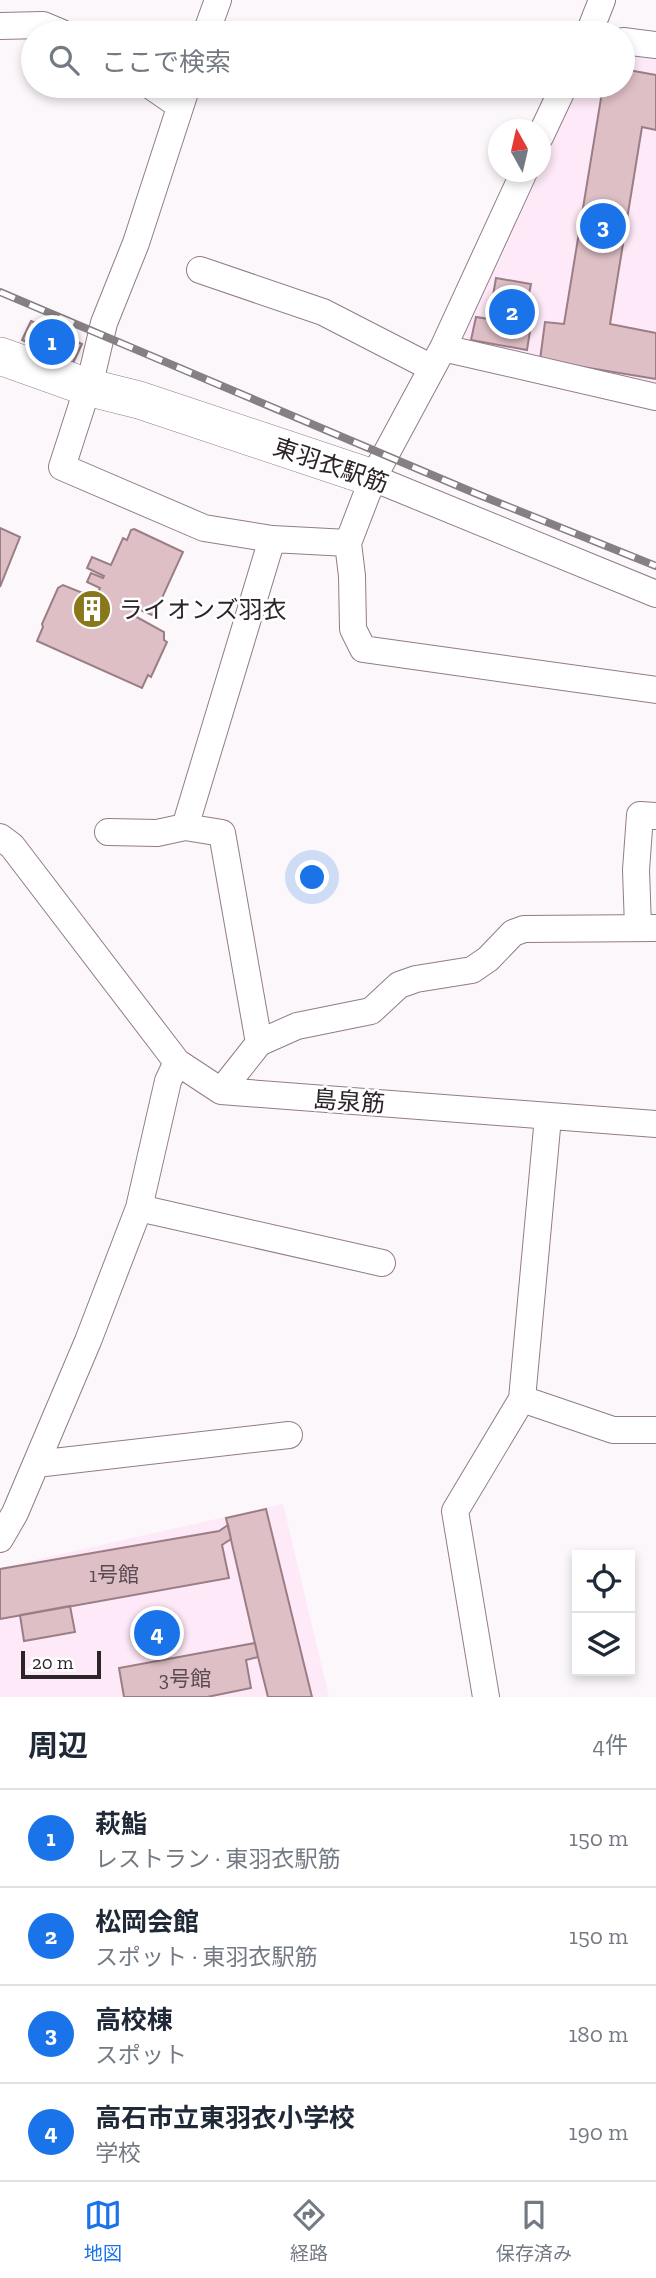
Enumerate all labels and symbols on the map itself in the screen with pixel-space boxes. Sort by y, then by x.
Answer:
north arrow [488,119,551,182]
pin: 3 [580,200,626,252]
pin: 2 [489,286,535,338]
pin: 1 [29,316,75,368]
street label: 東羽衣駅筋 [270,432,392,498]
building icon: ライオンズ羽衣 [71,588,113,630]
place label: ライオンズ羽衣 [119,595,287,624]
your location [295,860,329,894]
street label: 島泉筋 [312,1084,386,1118]
house number: 1号館 [89,1562,139,1587]
pin: 4 [134,1607,180,1659]
scale bar [21,1648,102,1680]
house number: 3号館 [159,1666,211,1691]

